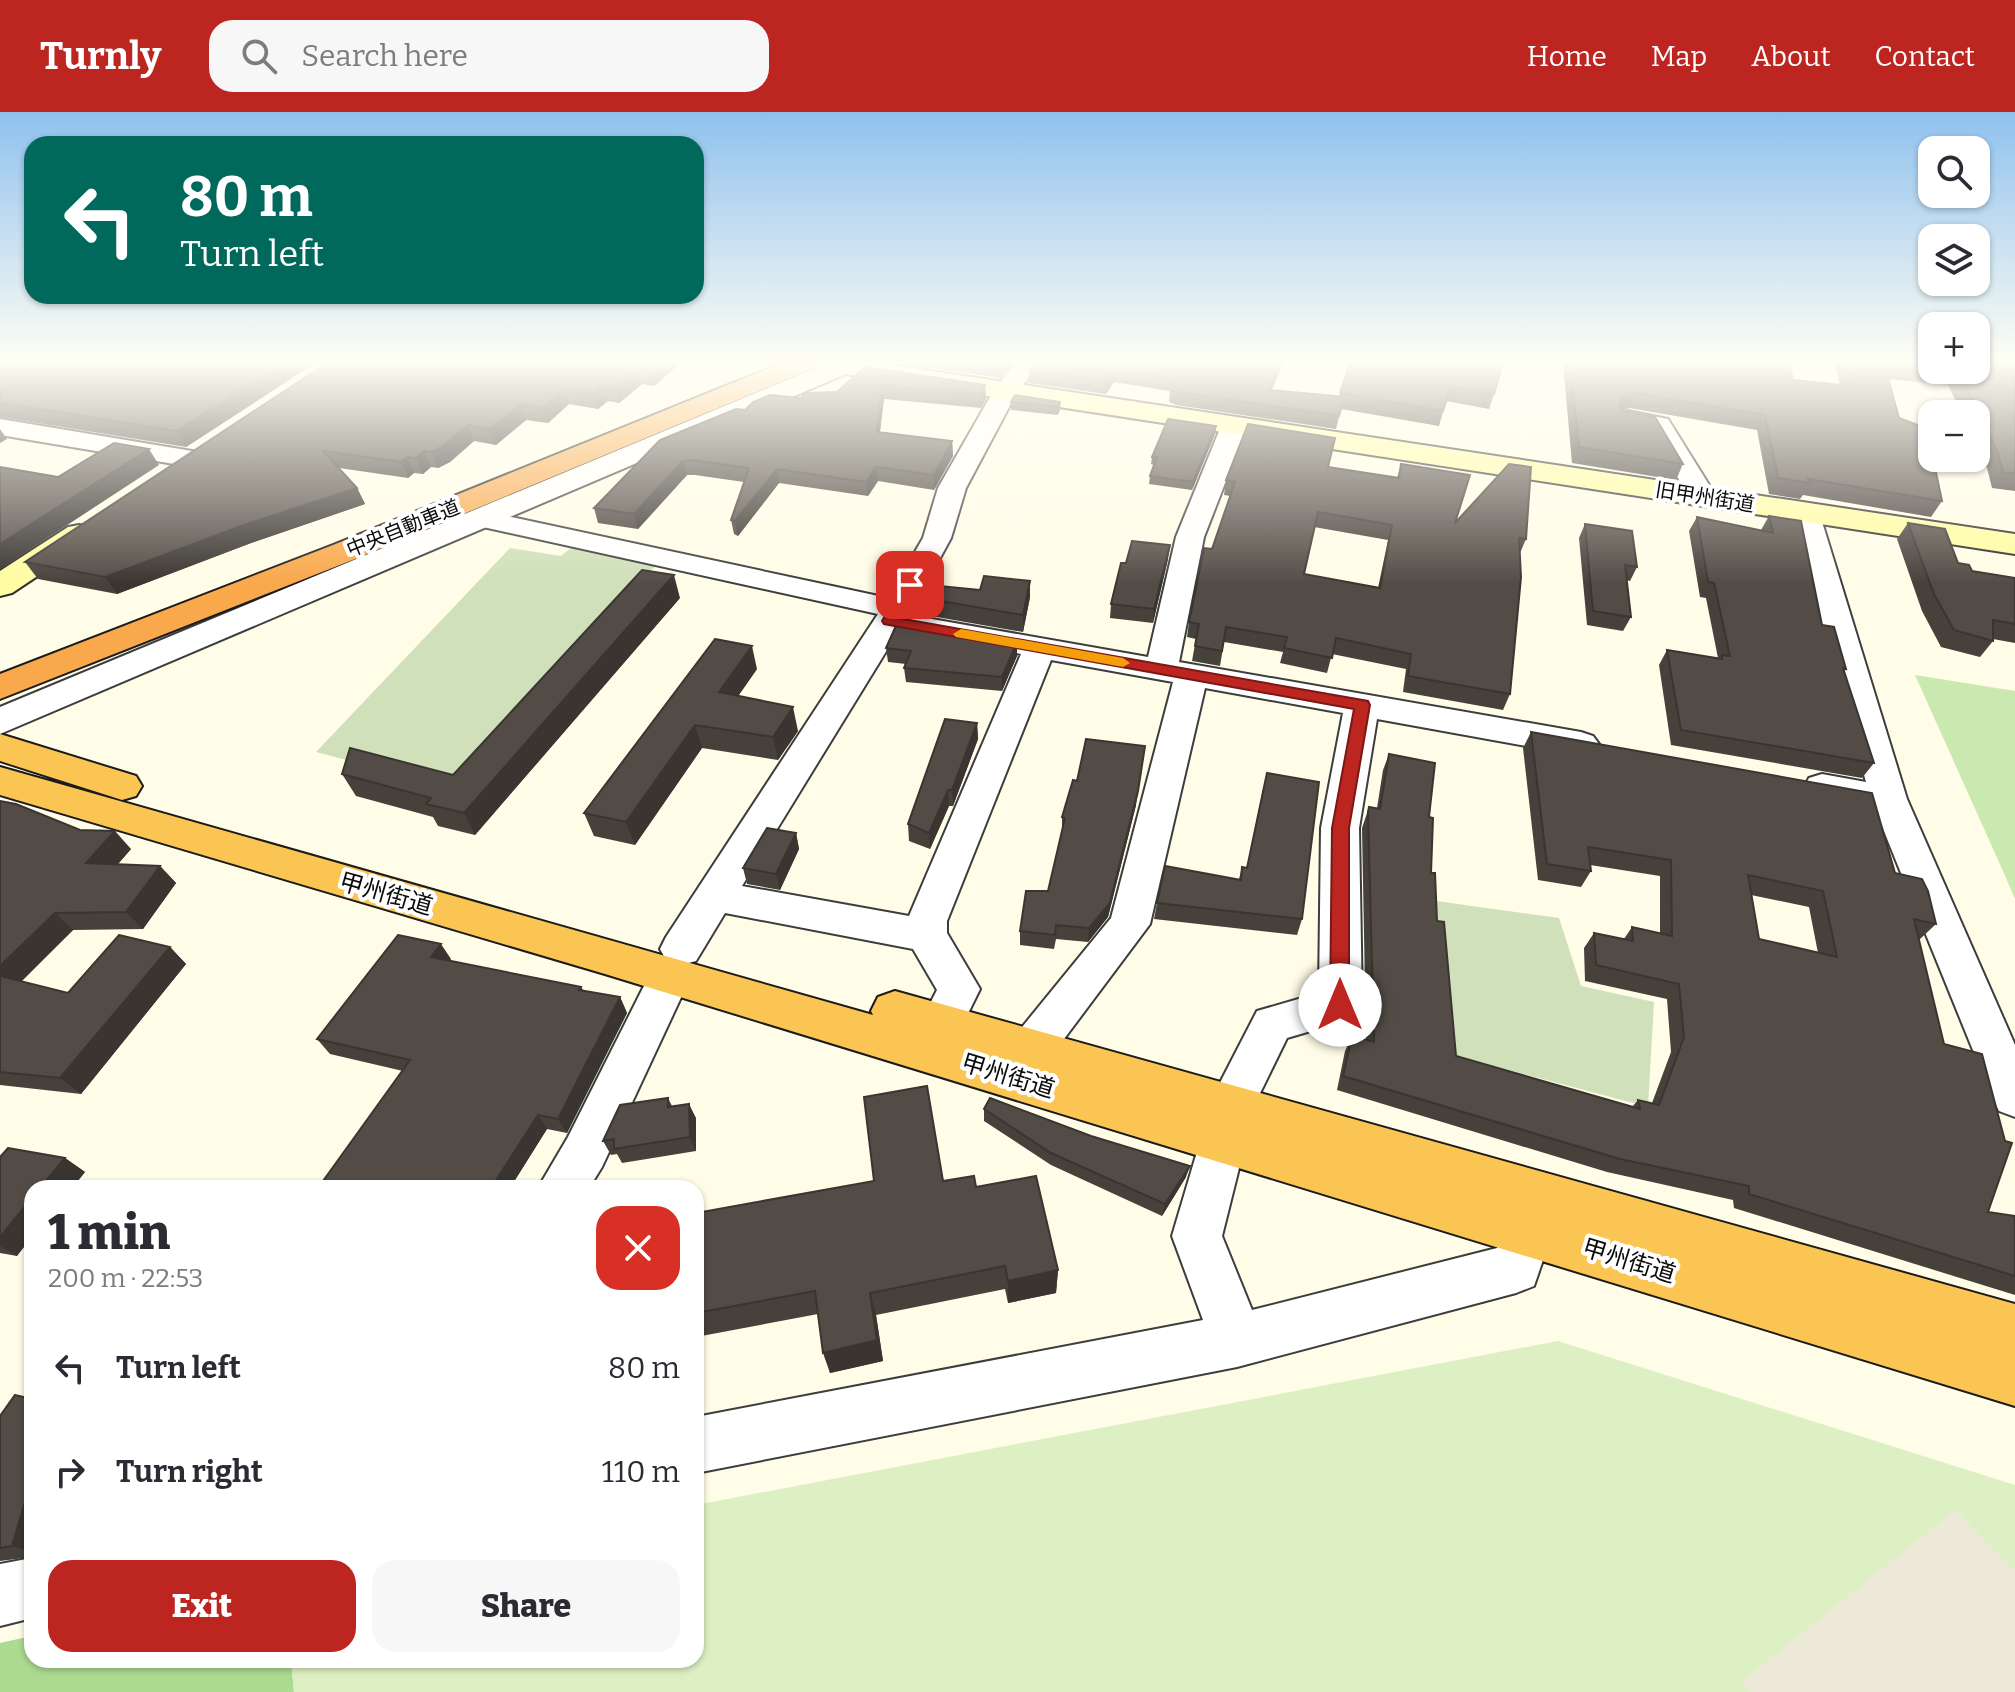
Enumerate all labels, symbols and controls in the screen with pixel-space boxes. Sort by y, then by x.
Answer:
search box [209,20,769,92]
text: Turnly [40,33,161,79]
icon: search [237,34,281,78]
text: Search here [301,38,468,74]
text: Home [1527,40,1607,73]
text: Map [1651,40,1707,73]
text: About [1751,40,1831,73]
text: Contact [1875,40,1975,73]
map controls [1918,136,1990,472]
button: search [1918,136,1990,208]
text: 80 m [180,164,313,231]
icon: left [48,168,152,272]
button: layers [1918,224,1990,296]
text: Turn left [180,232,324,276]
button: + [1918,312,1990,384]
button: − [1918,400,1990,472]
street label: 旧甲州街道 [1654,477,1756,517]
street label: 中央自動車道 [343,494,463,562]
pin [876,551,944,619]
icon: arrive [888,563,932,607]
street label: 甲州街道 [336,867,436,921]
position arrow [1298,963,1382,1047]
street label: 甲州街道 [958,1049,1058,1103]
text: 1 min [48,1204,170,1262]
button: close [596,1206,680,1290]
street label: 甲州街道 [1579,1234,1679,1288]
text: 200 m · 22:53 [48,1263,203,1294]
icon: left [48,1346,92,1390]
text: Turn left [116,1350,241,1386]
text: 80 m [608,1350,680,1386]
icon: right [48,1450,92,1494]
text: Turn right [116,1454,263,1490]
text: 110 m [602,1454,680,1490]
button: Exit [48,1560,356,1652]
button: Share [372,1560,680,1652]

